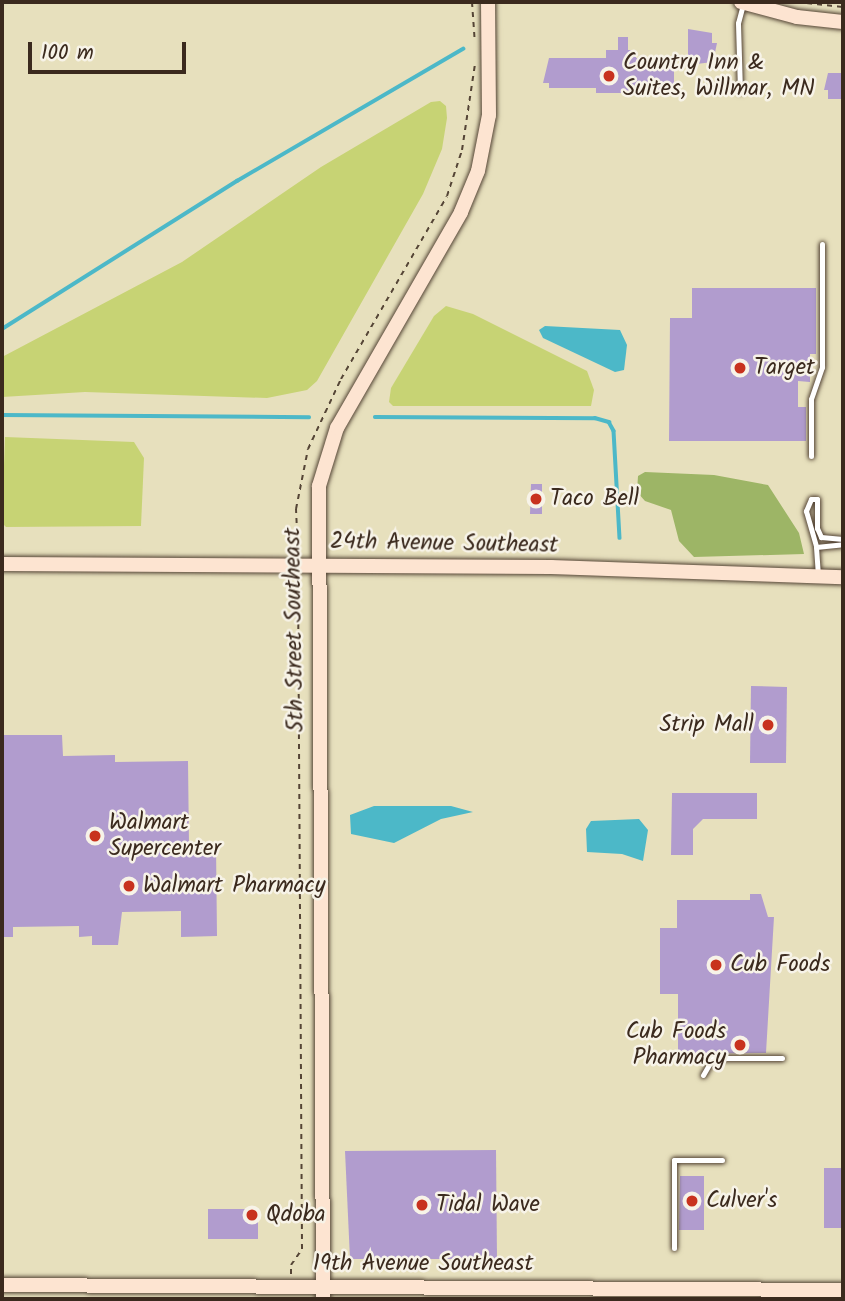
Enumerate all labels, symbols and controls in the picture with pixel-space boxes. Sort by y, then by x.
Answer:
scale bar [32,28,189,72]
text: 100 m [41,37,94,70]
place label: Country Inn & Suites, Willmar, MN [623,49,815,103]
marker: Country Inn & Suites, Willmar, MN [601,68,617,84]
place label: Target [754,354,815,382]
marker: Target [732,360,748,376]
place label: Taco Bell [550,485,639,513]
marker: Taco Bell [528,491,544,507]
street label: 5th Street Southeast [279,527,311,733]
street label: 24th Avenue Southeast [330,528,558,560]
place label: Strip Mall [659,711,754,739]
marker: Strip Mall [760,717,776,733]
place label: Walmart Supercenter [109,809,221,863]
marker: Walmart Supercenter [87,828,103,844]
place label: Walmart Pharmacy [143,872,326,900]
marker: Walmart Pharmacy [121,878,137,894]
place label: Cub Foods [730,951,830,979]
marker: Cub Foods [708,957,724,973]
place label: Cub Foods Pharmacy [626,1018,726,1072]
marker: Cub Foods Pharmacy [732,1037,748,1053]
place label: Culver's [706,1187,777,1215]
place label: Tidal Wave [436,1191,540,1219]
marker: Culver's [684,1193,700,1209]
marker: Tidal Wave [414,1197,430,1213]
place label: Qdoba [266,1201,326,1229]
marker: Qdoba [244,1207,260,1223]
street label: 19th Avenue Southeast [313,1250,533,1278]

